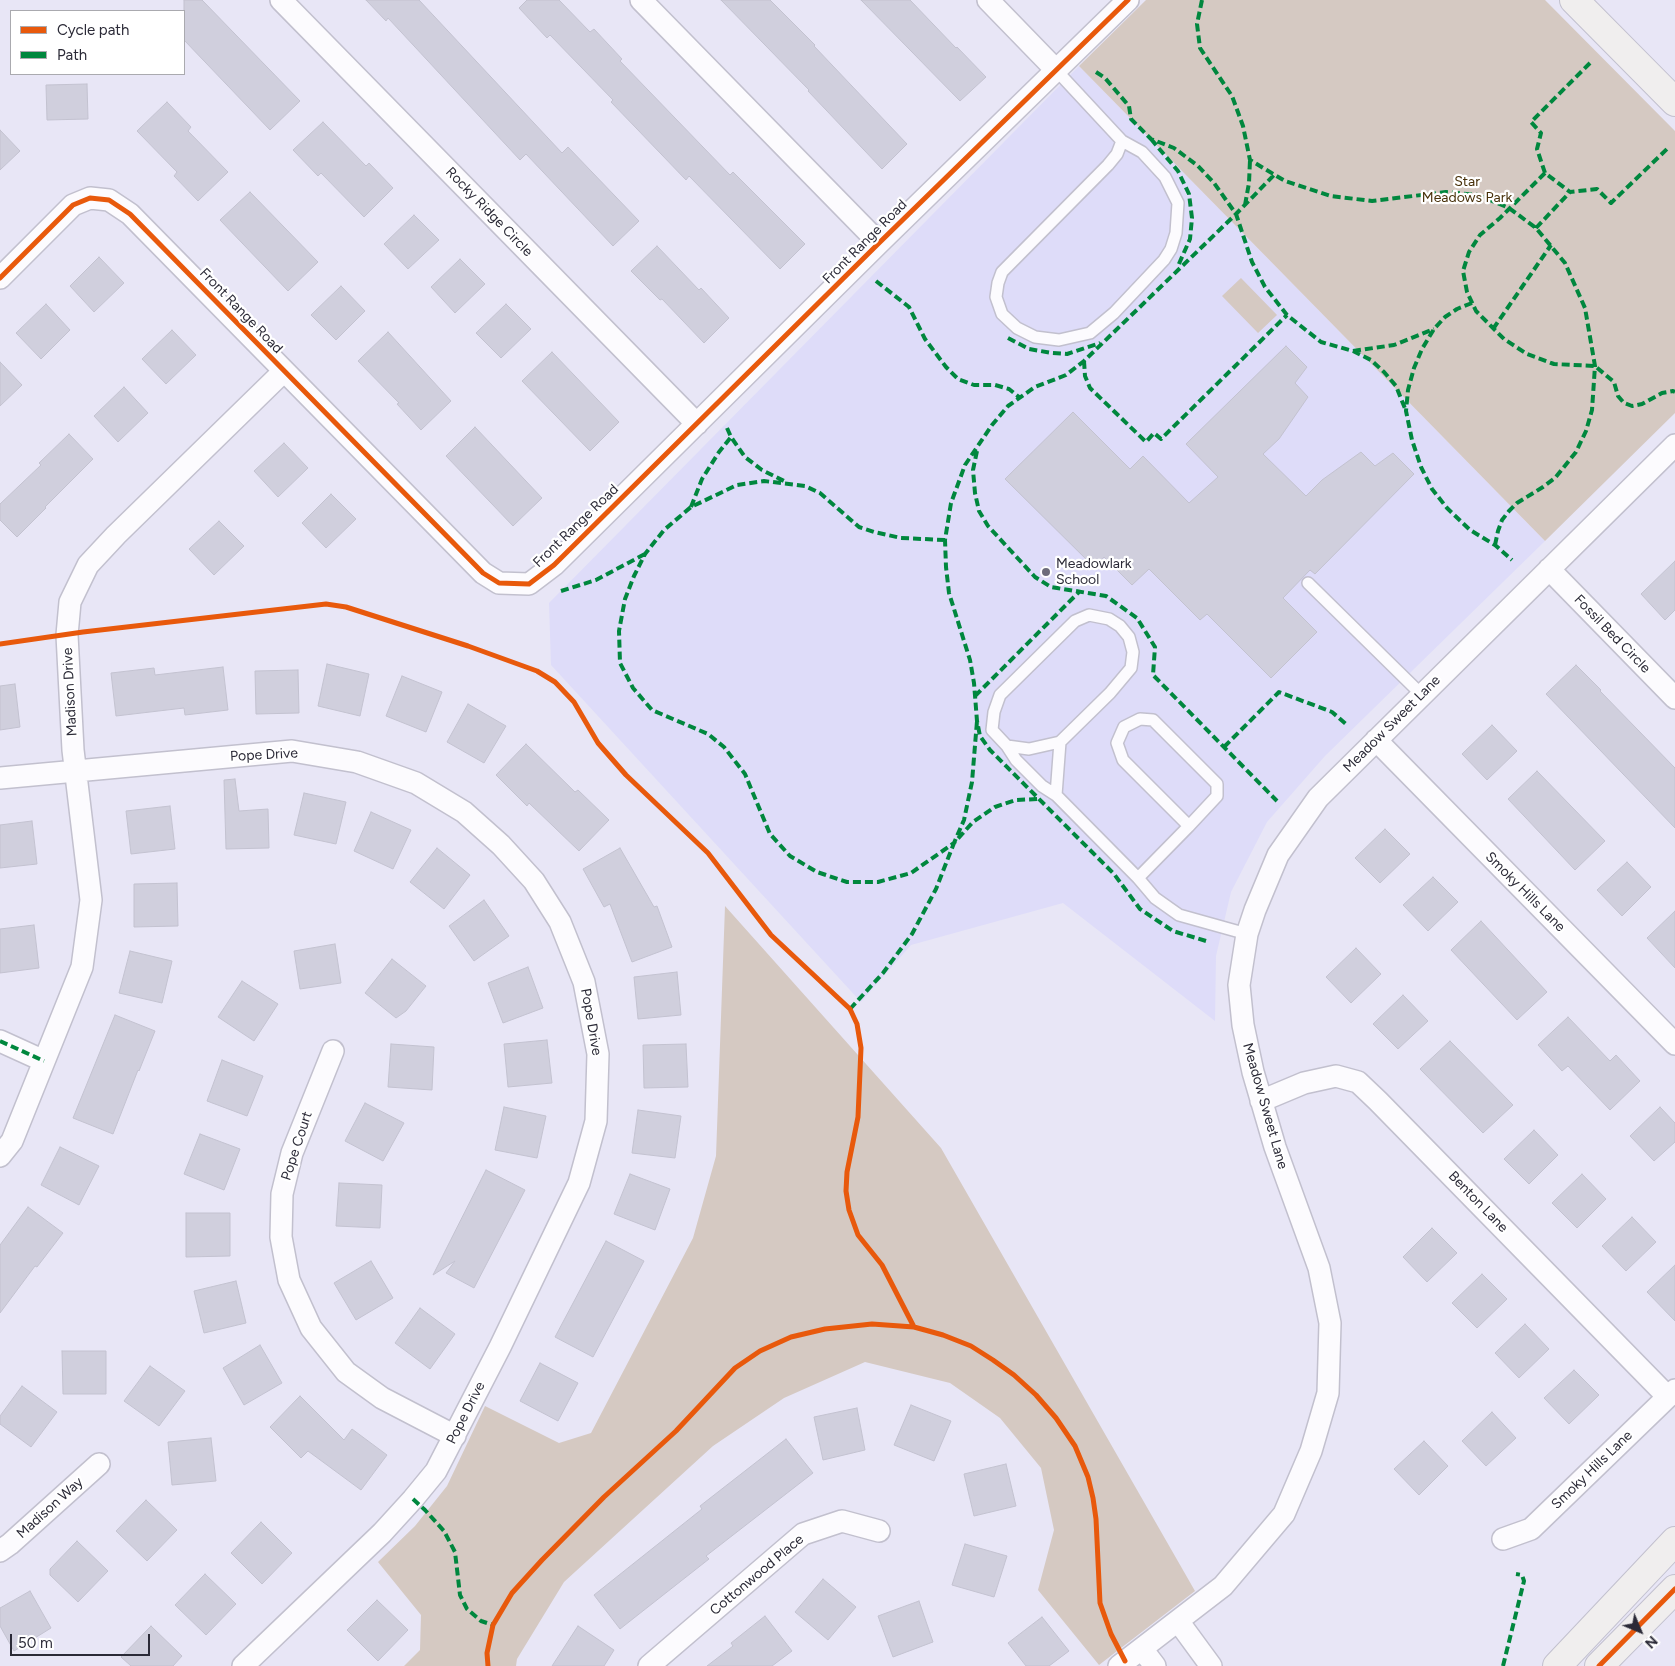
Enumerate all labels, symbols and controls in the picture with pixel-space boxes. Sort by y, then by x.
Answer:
legend [10,10,185,75]
text: Cycle path [57,21,129,39]
text: Path [57,46,87,64]
street label: Rocky Ridge Circle [442,164,536,260]
park label: Star Meadows Park [1422,174,1512,206]
street label: Front Range Road [819,196,911,288]
street label: Front Range Road [196,265,286,357]
street label: Front Range Road [530,481,622,571]
place label: Meadowlark School [1056,556,1131,588]
marker: Meadowlark School [1040,566,1052,578]
street label: Fossil Bed Circle [1570,591,1654,677]
street label: Madison Drive [59,647,81,737]
street label: Meadow Sweet Lane [1340,672,1444,776]
street label: Pope Drive [230,745,298,765]
street label: Smoky Hills Lane [1482,849,1568,935]
street label: Pope Drive [577,987,605,1057]
street label: Meadow Sweet Lane [1239,1041,1291,1171]
street label: Pope Court [278,1109,316,1183]
street label: Benton Lane [1445,1168,1511,1236]
street label: Pope Drive [443,1379,489,1447]
street label: Smoky Hills Lane [1548,1427,1636,1513]
street label: Madison Way [13,1474,87,1542]
street label: Cottonwood Place [707,1531,807,1619]
north arrow [1615,1606,1665,1656]
scale bar [12,1624,152,1656]
text: N [1641,1632,1661,1652]
text: 50 m [18,1634,53,1652]

